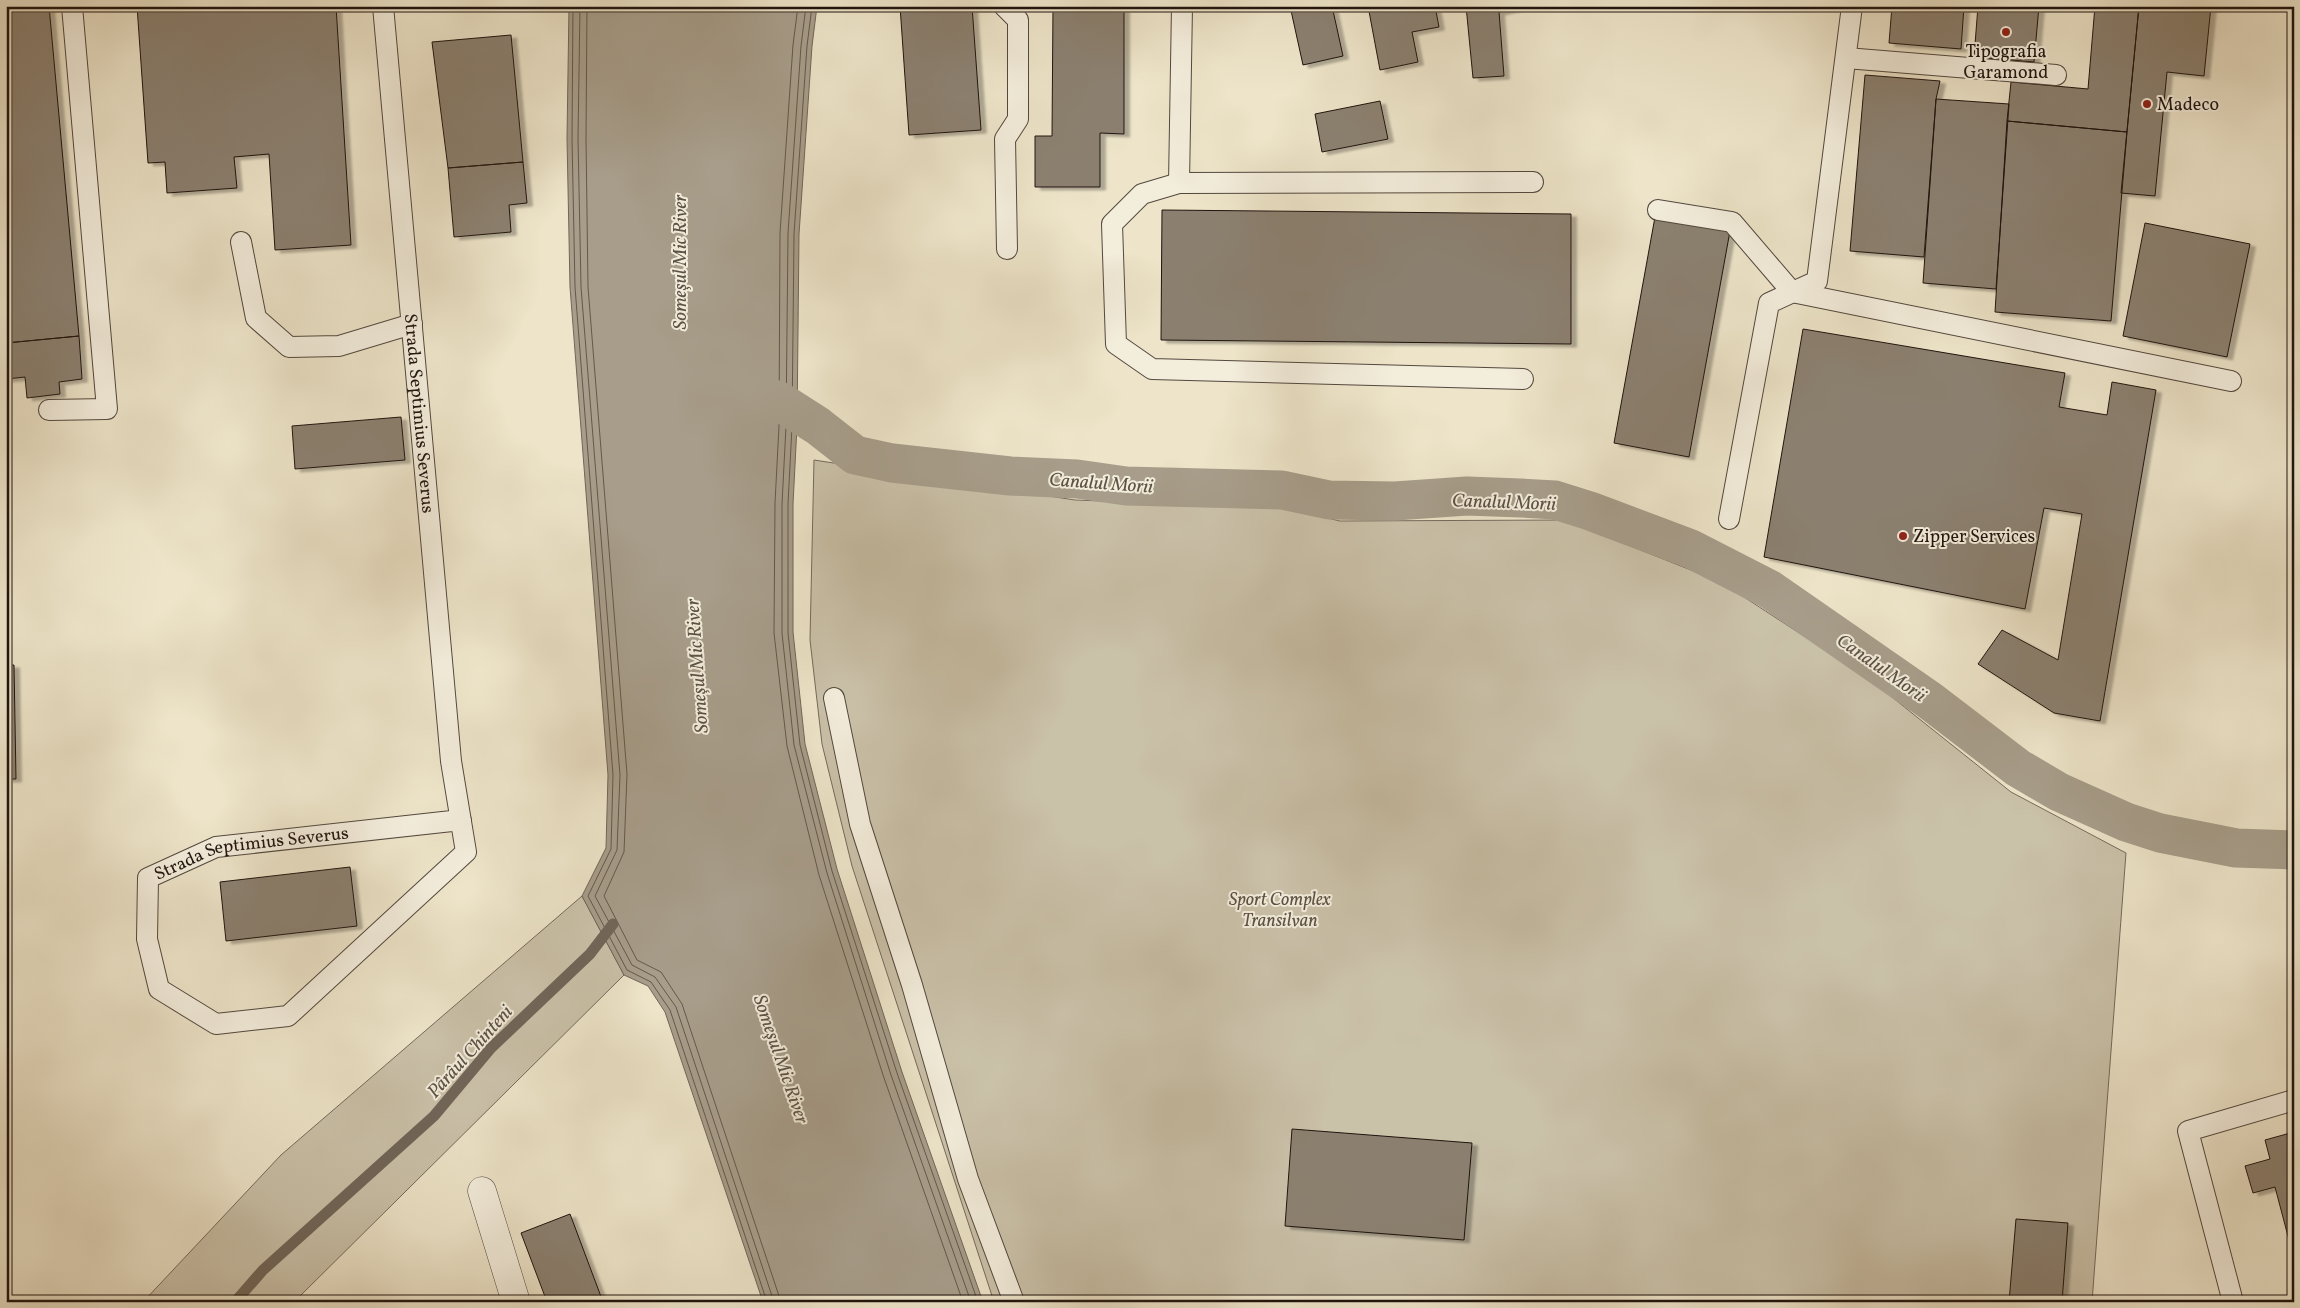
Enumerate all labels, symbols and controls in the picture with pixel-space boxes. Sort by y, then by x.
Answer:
marker: Tipografia Garamond [2000,26,2012,38]
place label: Tipografia Garamond [1963,40,2049,86]
place label: Madeco [2157,93,2219,118]
marker: Madeco [2141,98,2153,110]
water label: Someşul Mic River [668,194,694,329]
street label: Strada Septimius Severus [397,313,440,514]
water label: Canalul Morii [1048,467,1154,501]
water label: Canalul Morii [1452,488,1557,518]
place label: Zipper Services [1913,525,2035,550]
marker: Zipper Services [1897,530,1909,542]
water label: Someşul Mic River [680,597,716,734]
water label: Canalul Morii [1831,628,1931,709]
street label: Strada Septimius Severus [150,821,350,888]
park label: Sport Complex Transilvan [1229,888,1332,934]
water label: Someşul Mic River [746,992,815,1129]
water label: Pârâul Chinteni [422,1000,519,1104]

